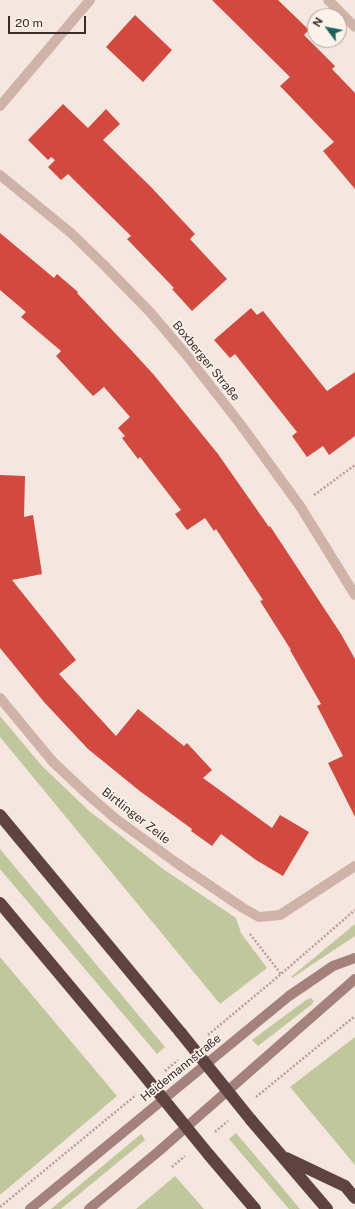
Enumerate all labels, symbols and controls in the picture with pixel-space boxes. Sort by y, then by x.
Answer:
scale bar [10,8,88,34]
north arrow [307,8,347,48]
text: N [310,15,325,29]
text: 20 m [15,16,43,30]
street label: Boxberger Straße [169,318,243,404]
street label: Birtlinger Zeile [99,785,173,847]
street label: Heidemannstraße [138,1031,224,1105]

